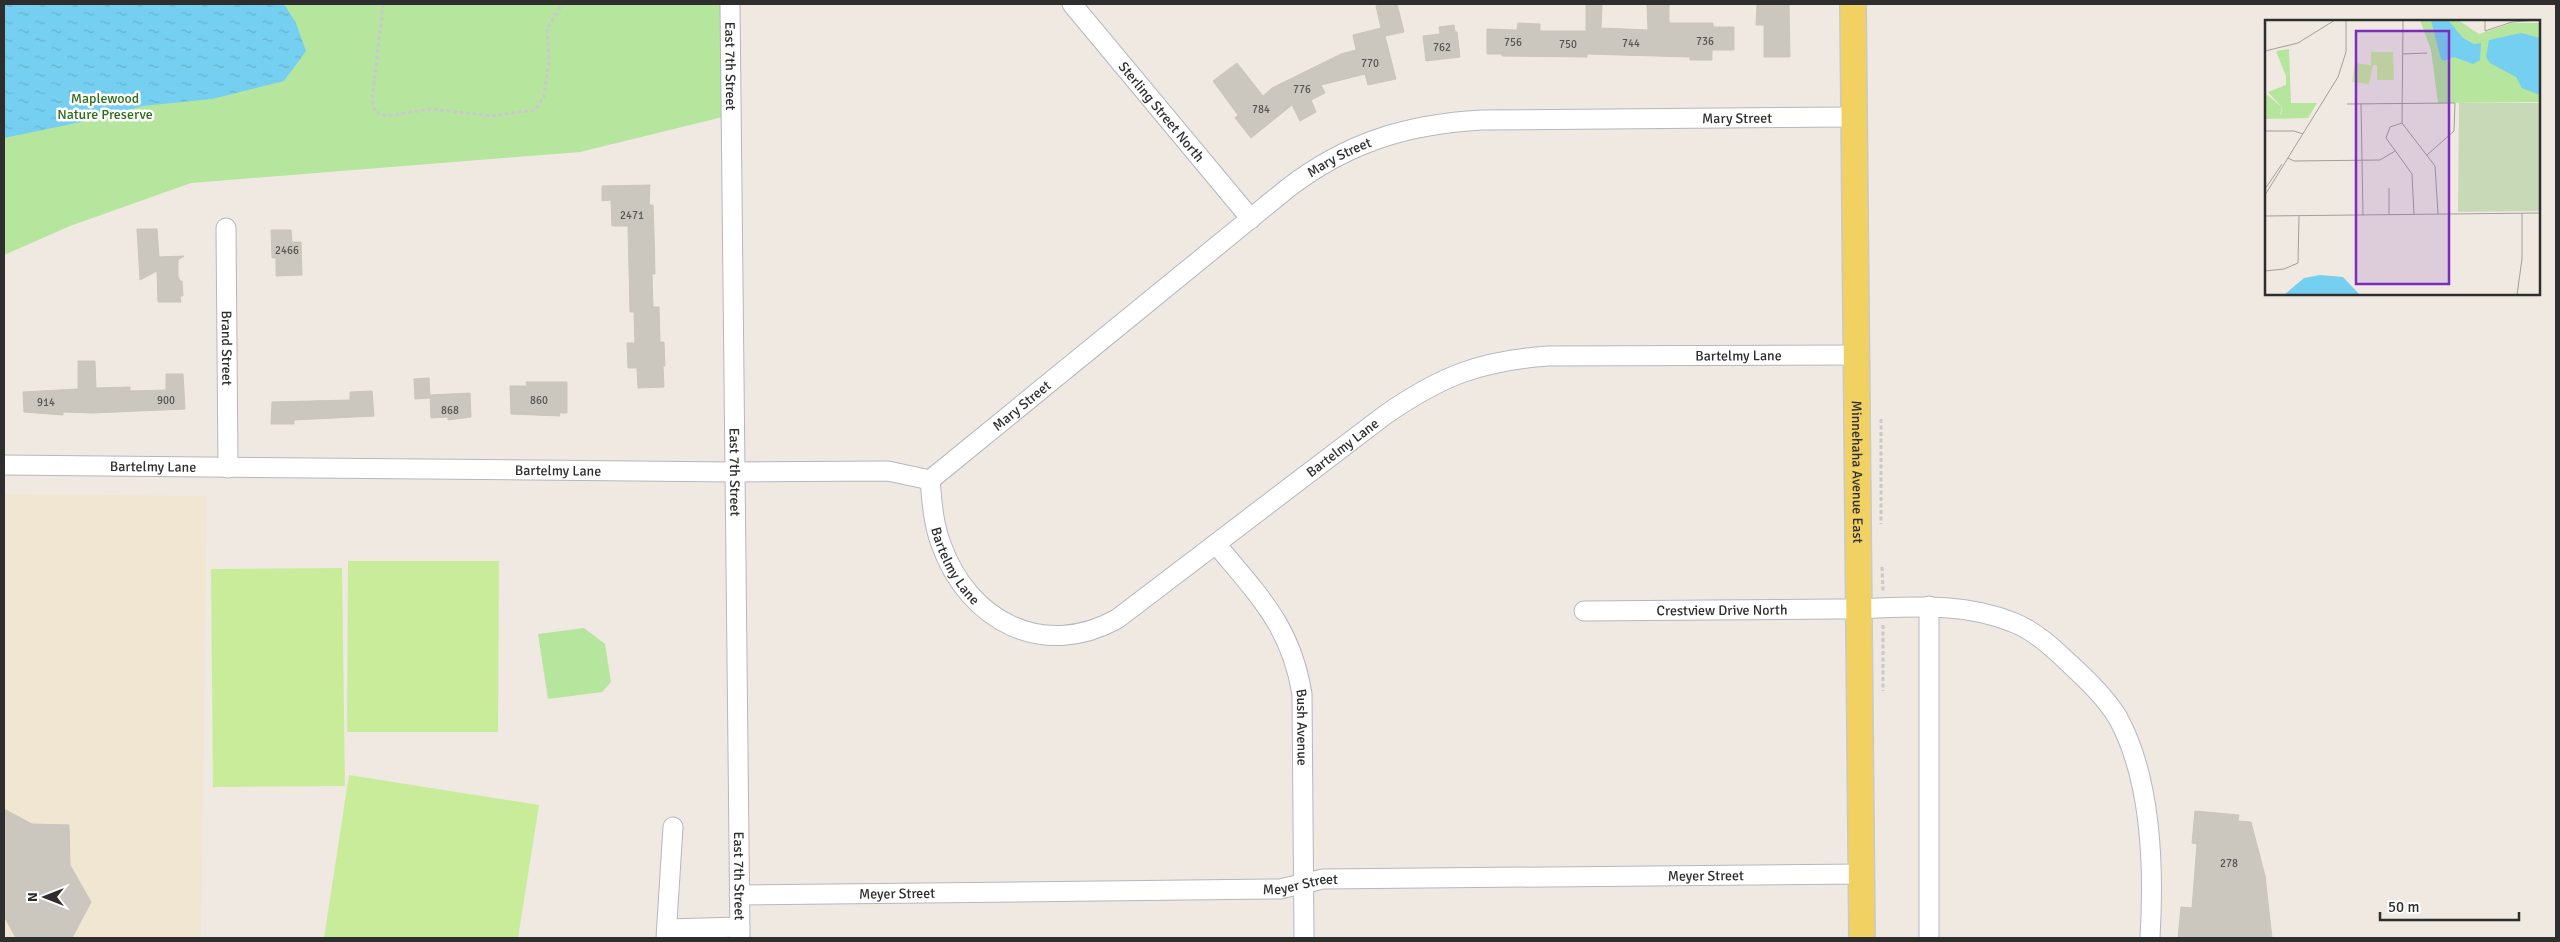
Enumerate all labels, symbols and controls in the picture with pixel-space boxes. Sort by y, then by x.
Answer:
inset map [2265,20,2540,295]
street label: East 7th Street [722,22,740,111]
house number: 736 [1696,35,1714,48]
house number: 756 [1504,36,1522,49]
house number: 744 [1622,37,1640,50]
house number: 750 [1559,38,1577,51]
house number: 762 [1433,41,1451,54]
house number: 770 [1361,57,1379,70]
street label: Sterling Street North [1115,58,1208,165]
house number: 776 [1293,83,1311,96]
park label: Maplewood Nature Preserve [57,90,153,123]
house number: 784 [1252,103,1270,116]
street label: Mary Street [1702,109,1772,127]
street label: Mary Street [1304,134,1374,181]
house number: 2471 [620,209,644,222]
house number: 2466 [275,244,299,257]
street label: Brand Street [218,310,236,386]
street label: Bartelmy Lane [1695,347,1782,364]
street label: Mary Street [989,377,1054,434]
house number: 900 [157,394,175,407]
house number: 860 [530,394,548,407]
house number: 914 [37,396,55,409]
street label: Minnehaha Avenue East [1848,400,1867,544]
house number: 868 [441,404,459,417]
street label: Bartelmy Lane [1303,415,1382,480]
street label: East 7th Street [726,428,744,517]
street label: Bartelmy Lane [110,458,196,475]
street label: Bartelmy Lane [515,461,601,479]
street label: Bartelmy Lane [928,525,983,608]
street label: Crestview Drive North [1656,601,1788,619]
street label: Bush Avenue [1293,688,1311,766]
street label: East 7th Street [730,831,748,921]
house number: 278 [2220,857,2238,870]
street label: Meyer Street [1668,867,1744,884]
street label: Meyer Street [1263,870,1338,898]
north arrow [20,872,70,922]
street label: Meyer Street [859,884,935,902]
scale bar [2380,890,2519,922]
text: N [24,892,41,902]
text: 50 m [2388,898,2419,916]

